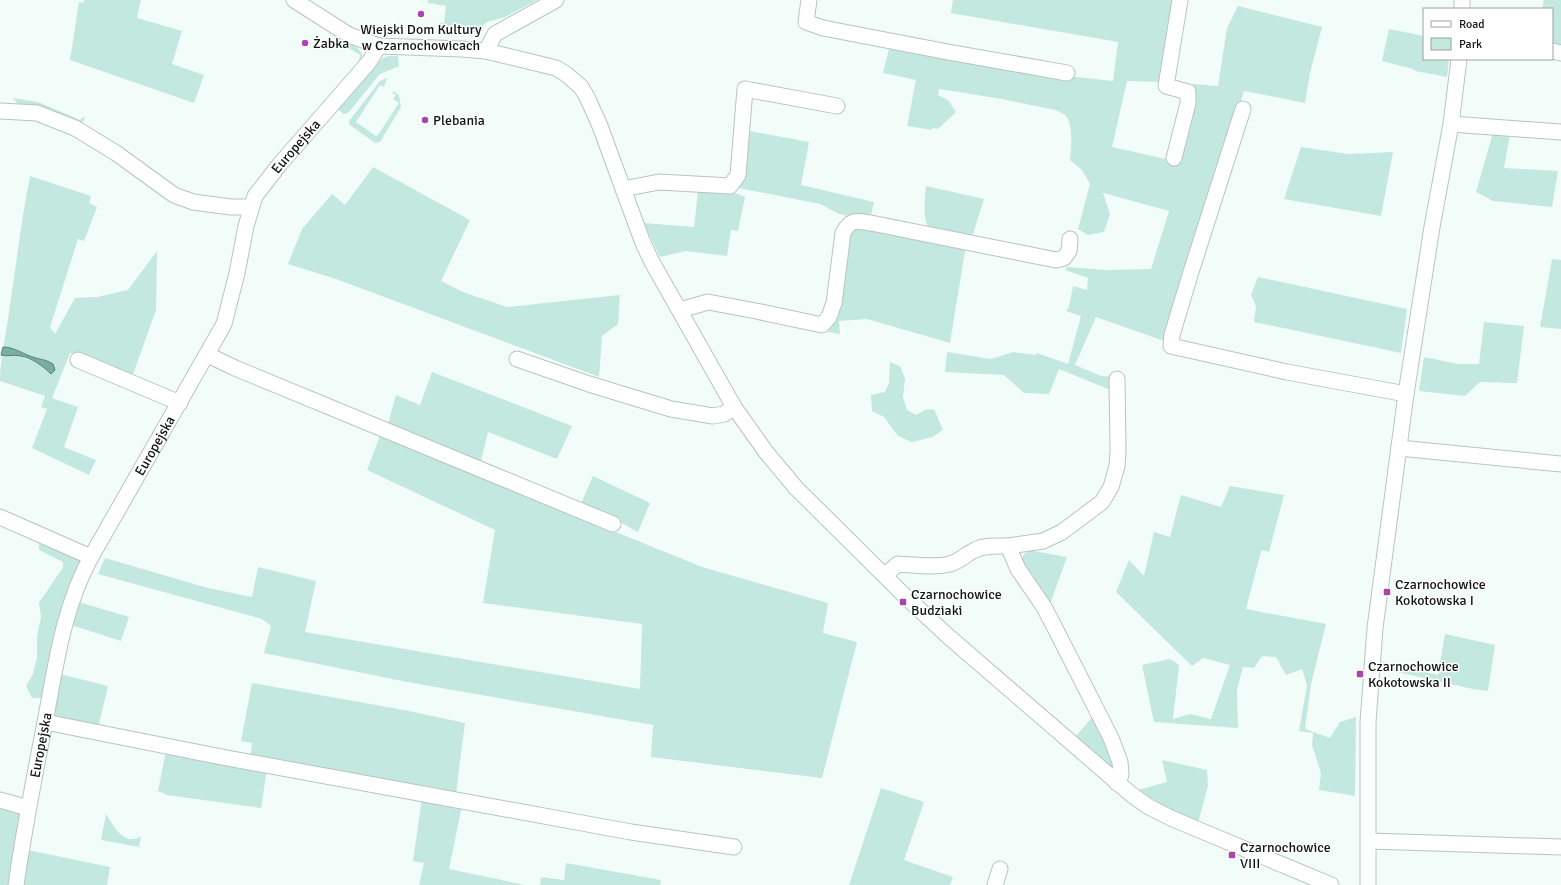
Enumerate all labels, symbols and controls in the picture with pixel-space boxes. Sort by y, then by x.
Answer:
legend [1423,8,1553,60]
marker: Wiejski Dom Kultury w Czarnochowicach [416,9,426,19]
text: Road [1459,17,1485,32]
place label: Wiejski Dom Kultury w Czarnochowicach [360,21,482,54]
place label: Żabka [313,35,349,52]
text: Park [1459,37,1482,52]
marker: Żabka [300,38,310,48]
place label: Plebania [433,112,485,129]
marker: Plebania [420,115,430,125]
street label: Europejska [268,116,324,177]
street label: Europejska [131,413,179,479]
place label: Czarnochowice Kokotowska I [1395,576,1486,609]
place label: Czarnochowice Budziaki [911,586,1002,619]
marker: Czarnochowice Kokotowska I [1382,587,1392,597]
marker: Czarnochowice Budziaki [898,597,908,607]
place label: Czarnochowice Kokotowska II [1368,658,1459,691]
marker: Czarnochowice Kokotowska II [1355,669,1365,679]
street label: Europejska [26,711,56,779]
place label: Czarnochowice VIII [1240,839,1331,872]
marker: Czarnochowice VIII [1227,850,1237,860]

